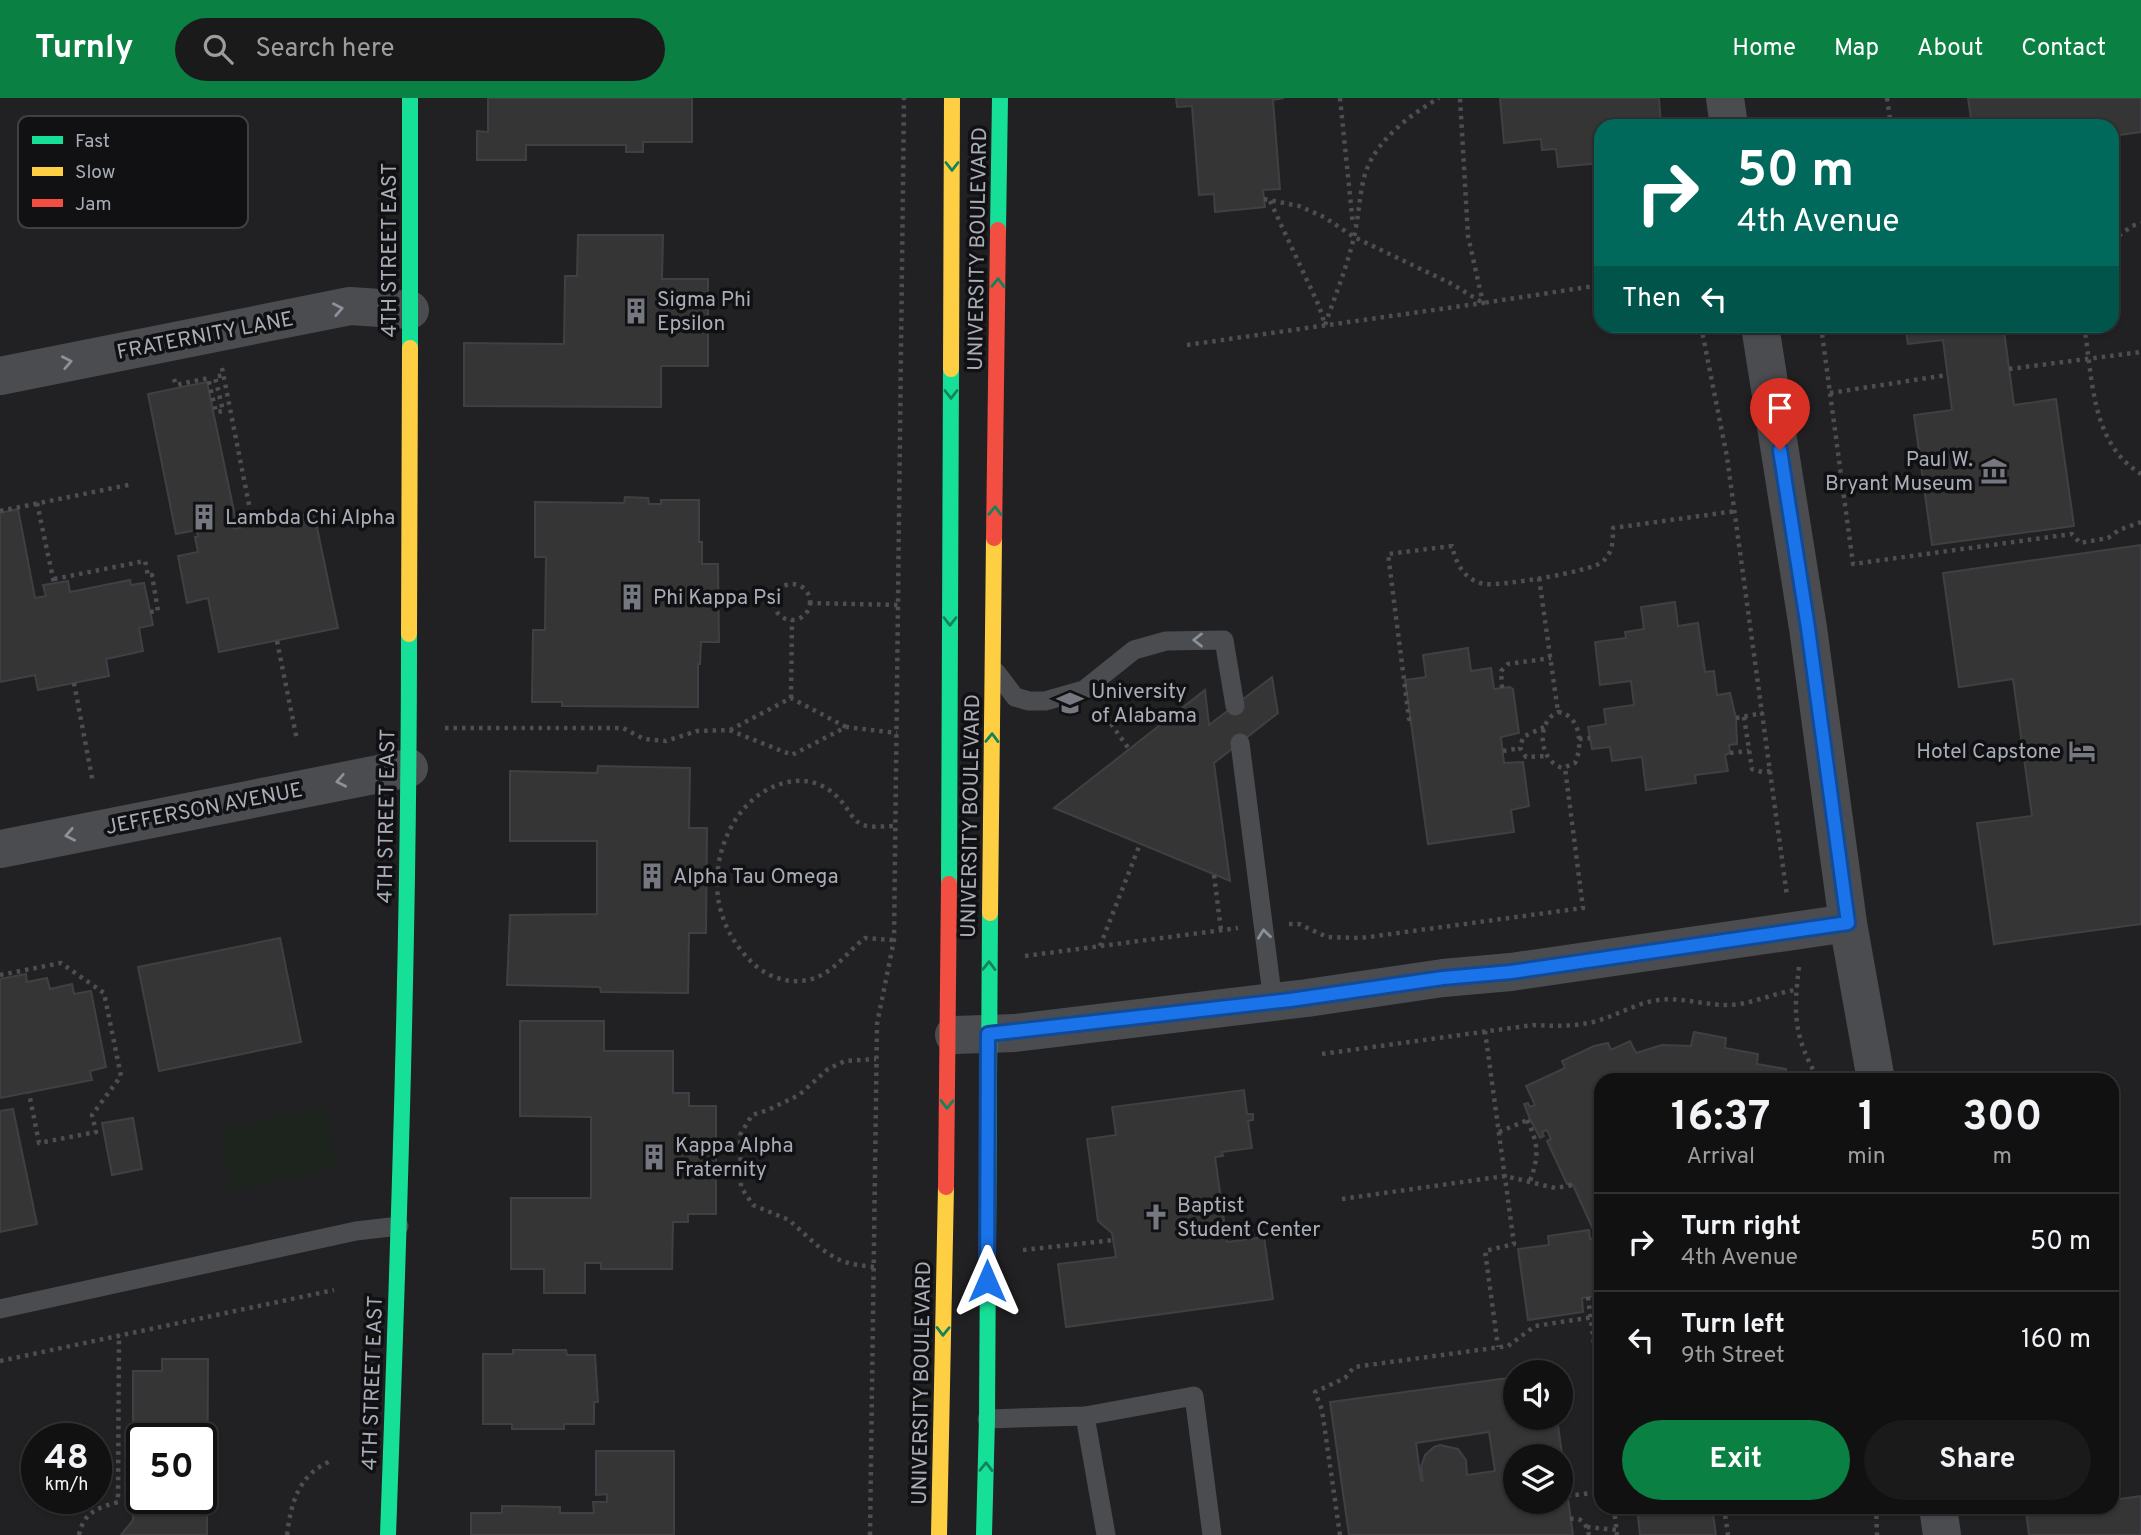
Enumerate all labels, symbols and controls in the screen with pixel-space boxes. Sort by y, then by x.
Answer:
search box [175,18,665,81]
text: Turnly [35,28,133,70]
icon: search [199,30,237,68]
text: Search here [255,33,394,66]
text: Home [1732,34,1796,64]
text: Map [1834,34,1879,64]
text: About [1917,34,1983,64]
text: Contact [2021,34,2106,64]
legend [18,116,248,228]
street label: UNIVERSITY BOULEVARD [963,127,994,371]
text: Fast [75,130,110,154]
text: 50 m [1737,142,1854,204]
icon: right [1622,147,1713,238]
text: Slow [75,161,115,185]
one-way arrow [944,161,960,172]
street label: 4TH STREET EAST [377,163,404,337]
text: Jam [75,193,112,217]
text: 4th Avenue [1737,203,1900,243]
one-way arrow [990,278,1005,289]
icon: left [1695,280,1733,318]
text: Then [1622,283,1681,316]
place label: Sigma Phi Epsilon [657,287,751,338]
building icon: Sigma Phi Epsilon [621,296,651,326]
one-way arrow [332,302,344,317]
street label: FRATERNITY LANE [115,306,296,367]
one-way arrow [61,356,73,371]
pin [1750,378,1810,450]
one-way arrow [943,389,959,399]
icon: arrive [1761,389,1799,427]
place label: Paul W. Bryant Museum [1825,447,1973,498]
museum icon: Paul W. Bryant Museum [1979,456,2009,486]
building icon: Lambda Chi Alpha [189,502,219,532]
place label: Lambda Chi Alpha [225,505,395,532]
one-way arrow [987,505,1003,516]
building icon: Phi Kappa Psi [617,582,647,612]
place label: Phi Kappa Psi [653,585,781,612]
one-way arrow [942,616,958,627]
one-way arrow [1193,632,1203,648]
place label: University of Alabama [1091,679,1197,730]
school or university icon: University of Alabama [1055,688,1085,718]
street label: UNIVERSITY BOULEVARD [956,694,987,938]
street label: 4TH STREET EAST [372,728,403,904]
one-way arrow [984,733,1000,743]
hotel icon: Hotel Capstone [2067,736,2097,766]
place label: Hotel Capstone [1916,739,2061,766]
one-way arrow [335,773,347,788]
street label: JEFFERSON AVENUE [103,777,305,842]
one-way arrow [64,826,76,841]
building icon: Alpha Tau Omega [637,861,667,891]
place label: Alpha Tau Omega [673,864,839,891]
one-way arrow [1257,929,1272,940]
one-way arrow [981,960,997,971]
text: 16:37 [1671,1092,1771,1145]
text: 1 [1858,1092,1875,1145]
text: 300 [1962,1092,2042,1145]
one-way arrow [940,1099,955,1110]
place label: Kappa Alpha Fraternity [675,1133,794,1184]
building icon: Kappa Alpha Fraternity [639,1142,669,1172]
text: Arrival [1686,1143,1755,1172]
text: min [1847,1143,1886,1172]
text: m [1993,1143,2012,1172]
place label: Baptist Student Center [1177,1193,1320,1244]
church icon: Baptist Student Center [1141,1202,1171,1232]
text: Turn right [1681,1211,1801,1244]
icon: right [1622,1223,1660,1261]
text: 50 m [2030,1226,2091,1259]
position arrow [950,1244,1024,1318]
text: 4th Avenue [1681,1244,1798,1273]
street label: UNIVERSITY BOULEVARD [907,1261,938,1505]
street label: 4TH STREET EAST [357,1295,390,1471]
text: Turn left [1681,1309,1785,1342]
icon: left [1622,1321,1660,1359]
text: 160 m [2021,1324,2091,1357]
one-way arrow [935,1327,951,1337]
text: 9th Street [1681,1342,1785,1371]
map controls [1503,1360,1573,1514]
button: sound [1503,1360,1573,1430]
button: Exit [1622,1420,1850,1500]
button: Share [1864,1420,2091,1500]
speed limit sign: 50 [126,1423,217,1514]
text: 48 [44,1437,89,1481]
button: layers [1503,1444,1573,1514]
one-way arrow [978,1461,994,1472]
text: km/h [45,1474,88,1497]

